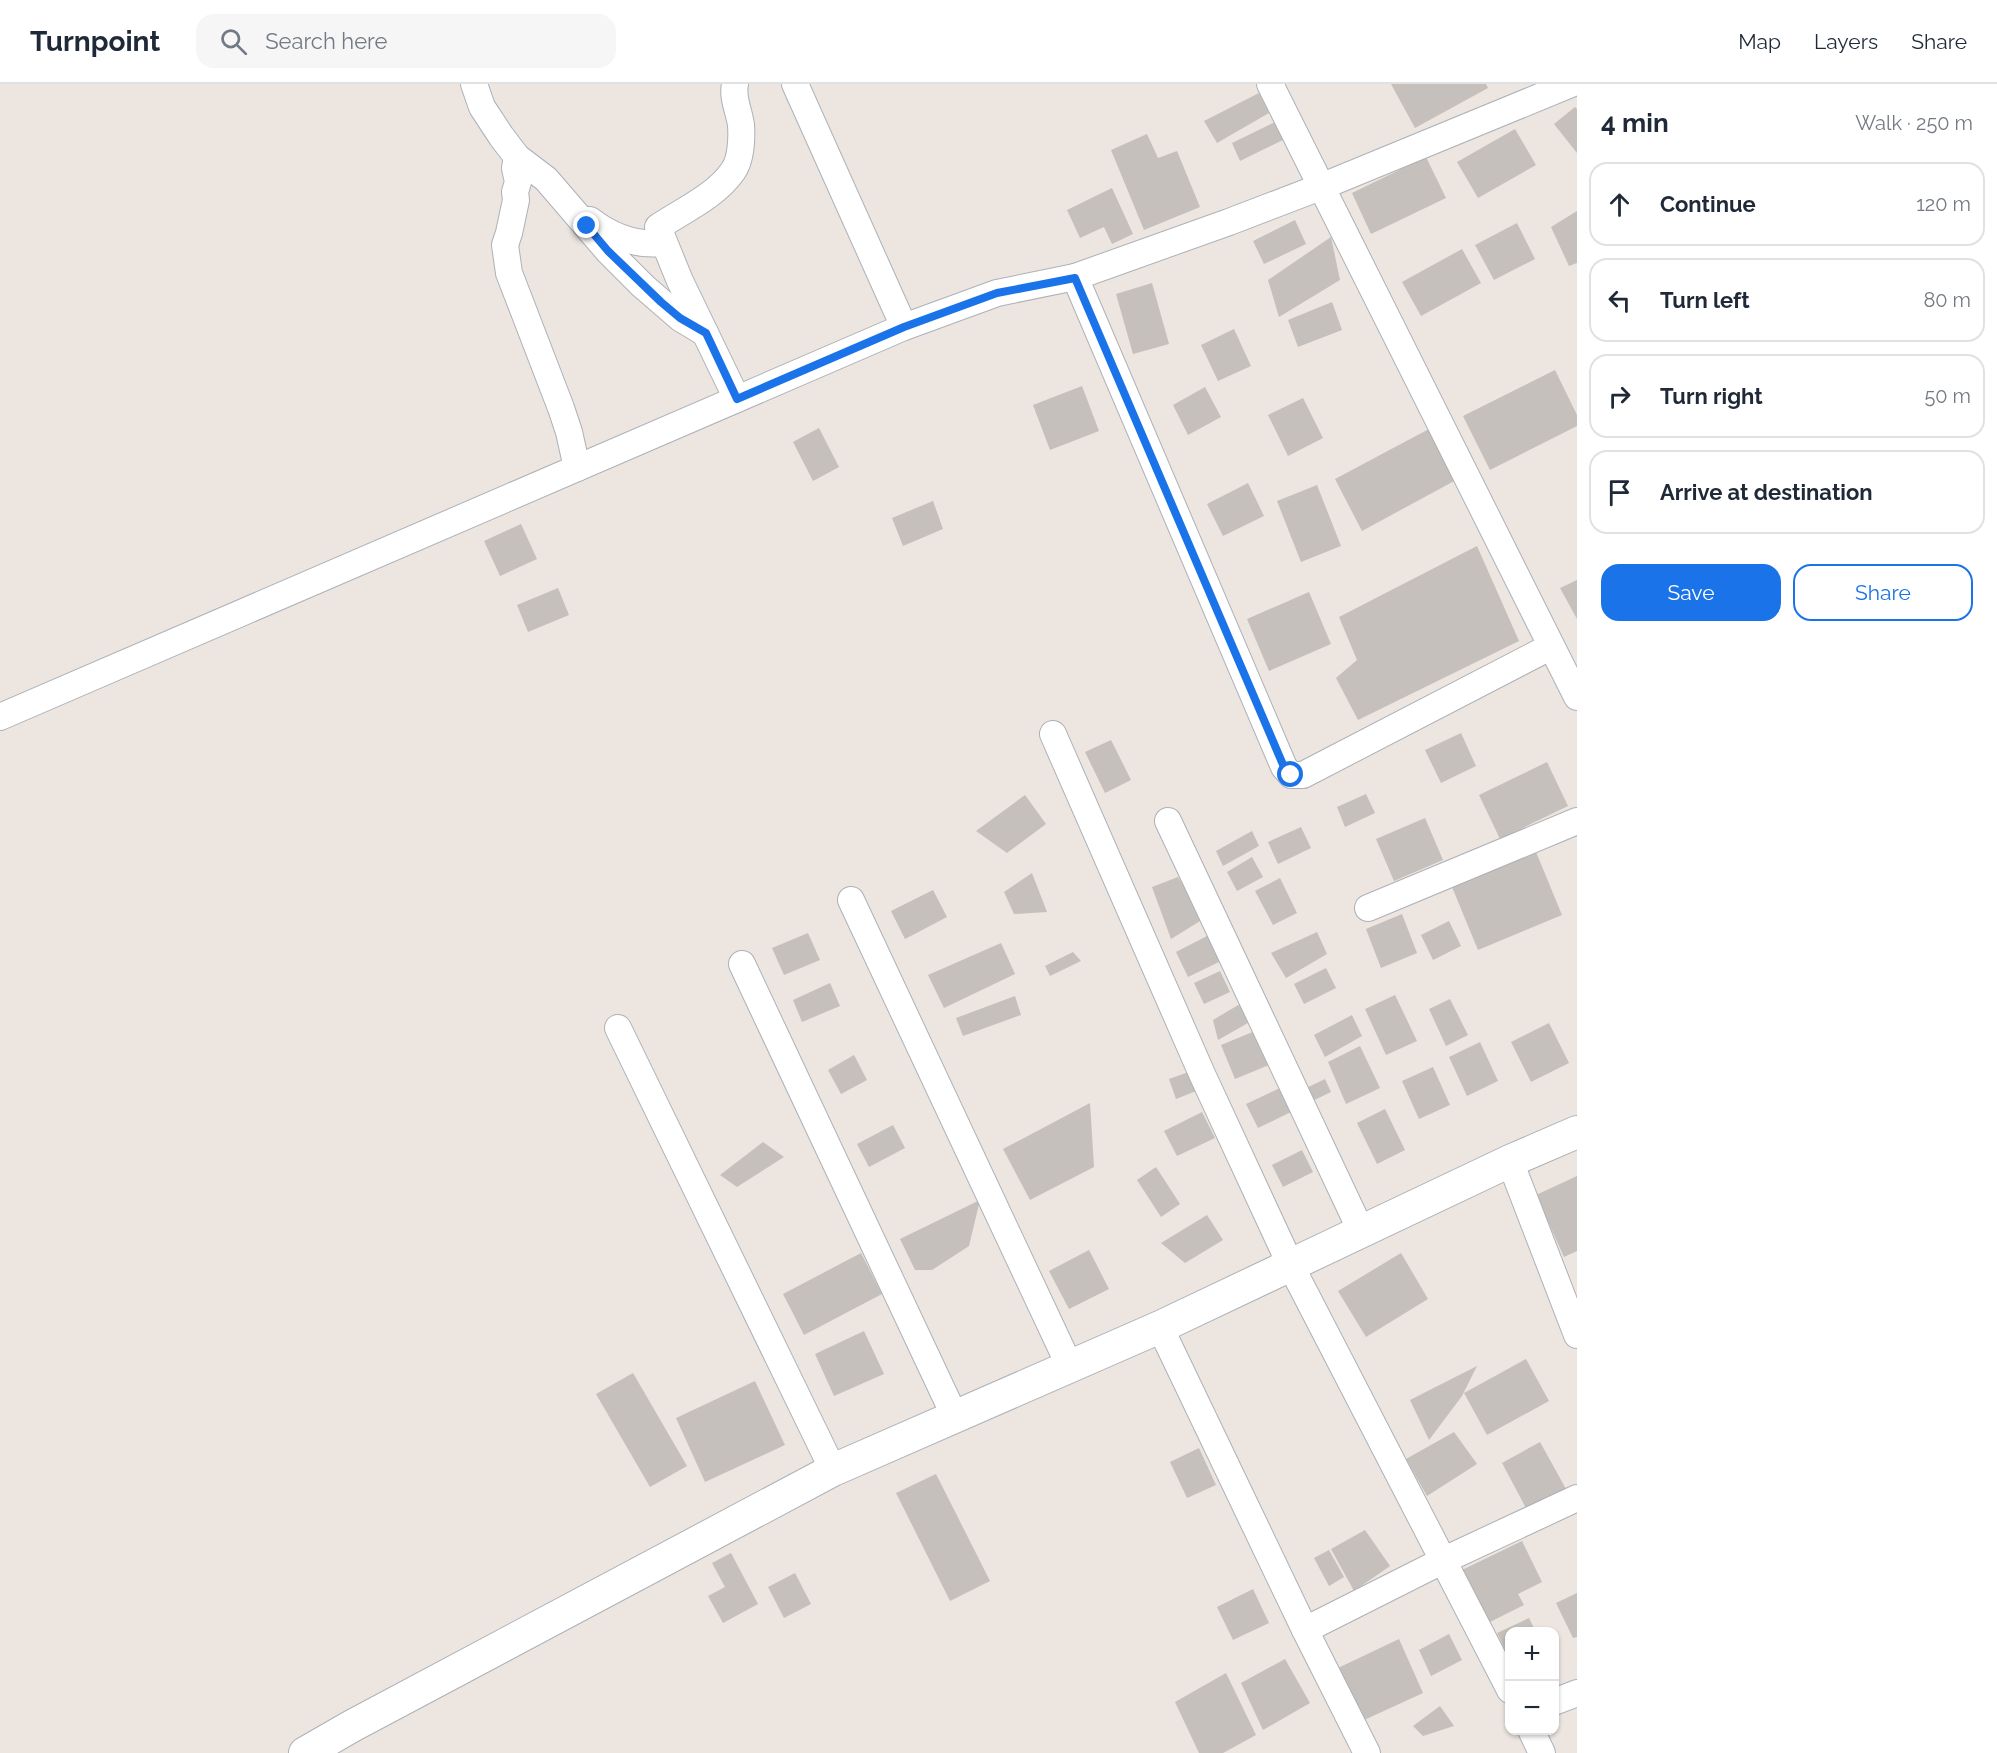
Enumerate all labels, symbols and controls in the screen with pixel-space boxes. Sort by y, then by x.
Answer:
search box [196,14,616,68]
text: Turnpoint [30,25,160,58]
icon: search [217,25,250,58]
text: Search here [265,28,387,54]
text: Map [1738,29,1781,54]
text: Layers [1814,29,1878,54]
text: Share [1911,29,1967,54]
text: 4 min [1601,108,1669,138]
text: Walk · 250 m [1855,111,1973,135]
icon: ahead [1603,188,1636,221]
text: Continue [1660,191,1756,217]
text: 120 m [1916,192,1971,216]
route end [573,212,599,238]
icon: left [1603,284,1636,317]
text: Turn left [1660,287,1750,313]
text: 80 m [1923,288,1971,312]
icon: right [1603,380,1636,413]
text: Turn right [1660,383,1763,409]
text: 50 m [1924,384,1971,408]
icon: arrive [1603,476,1636,509]
text: Arrive at destination [1660,479,1873,505]
button: Save [1601,564,1781,621]
button: Share [1793,564,1973,621]
route start [1277,761,1303,787]
map controls [1505,1627,1559,1735]
button: + [1505,1627,1559,1681]
button: − [1505,1681,1559,1735]

